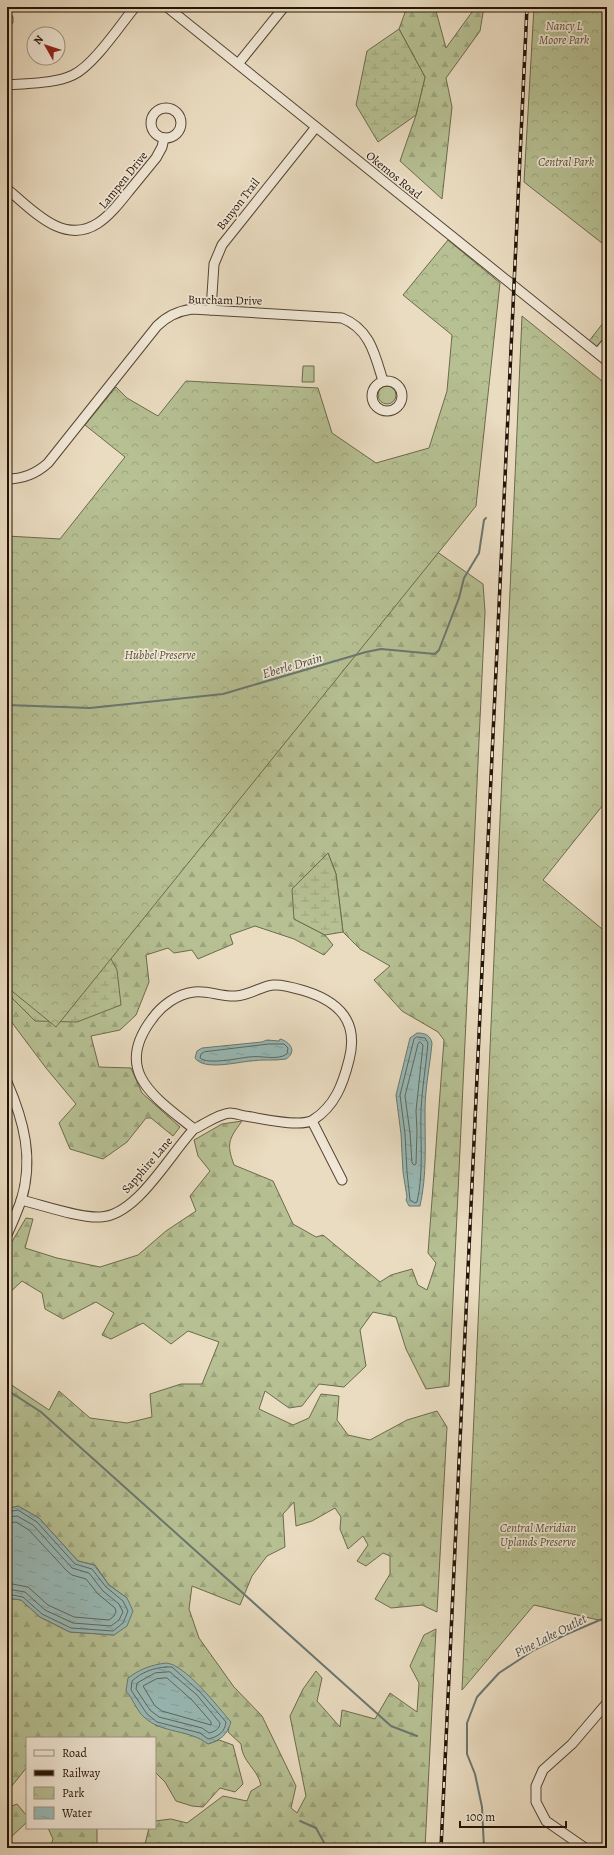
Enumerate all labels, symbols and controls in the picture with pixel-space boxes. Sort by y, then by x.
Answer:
park label: Nancy L Moore Park [539,18,590,48]
north arrow [26,26,66,66]
text: N [30,32,47,48]
street label: Lampen Drive [95,148,151,212]
street label: Okemos Road [363,148,426,203]
park label: Central Park [538,154,595,170]
street label: Banyon Trail [213,175,263,233]
street label: Burcham Drive [188,291,262,309]
park label: Hubbel Preserve [125,647,196,663]
water label: Eberle Drain [260,649,324,682]
street label: Sapphire Lane [118,1133,176,1197]
park label: Central Meridian Uplands Preserve [500,1520,577,1550]
water label: Pine Lake Outlet [511,1609,590,1661]
legend [26,1737,156,1829]
text: Road [62,1745,88,1761]
text: Railway [62,1765,101,1781]
text: Park [62,1785,85,1801]
scale bar [460,1803,566,1829]
text: Water [61,1805,92,1821]
text: 100 m [466,1809,495,1825]

